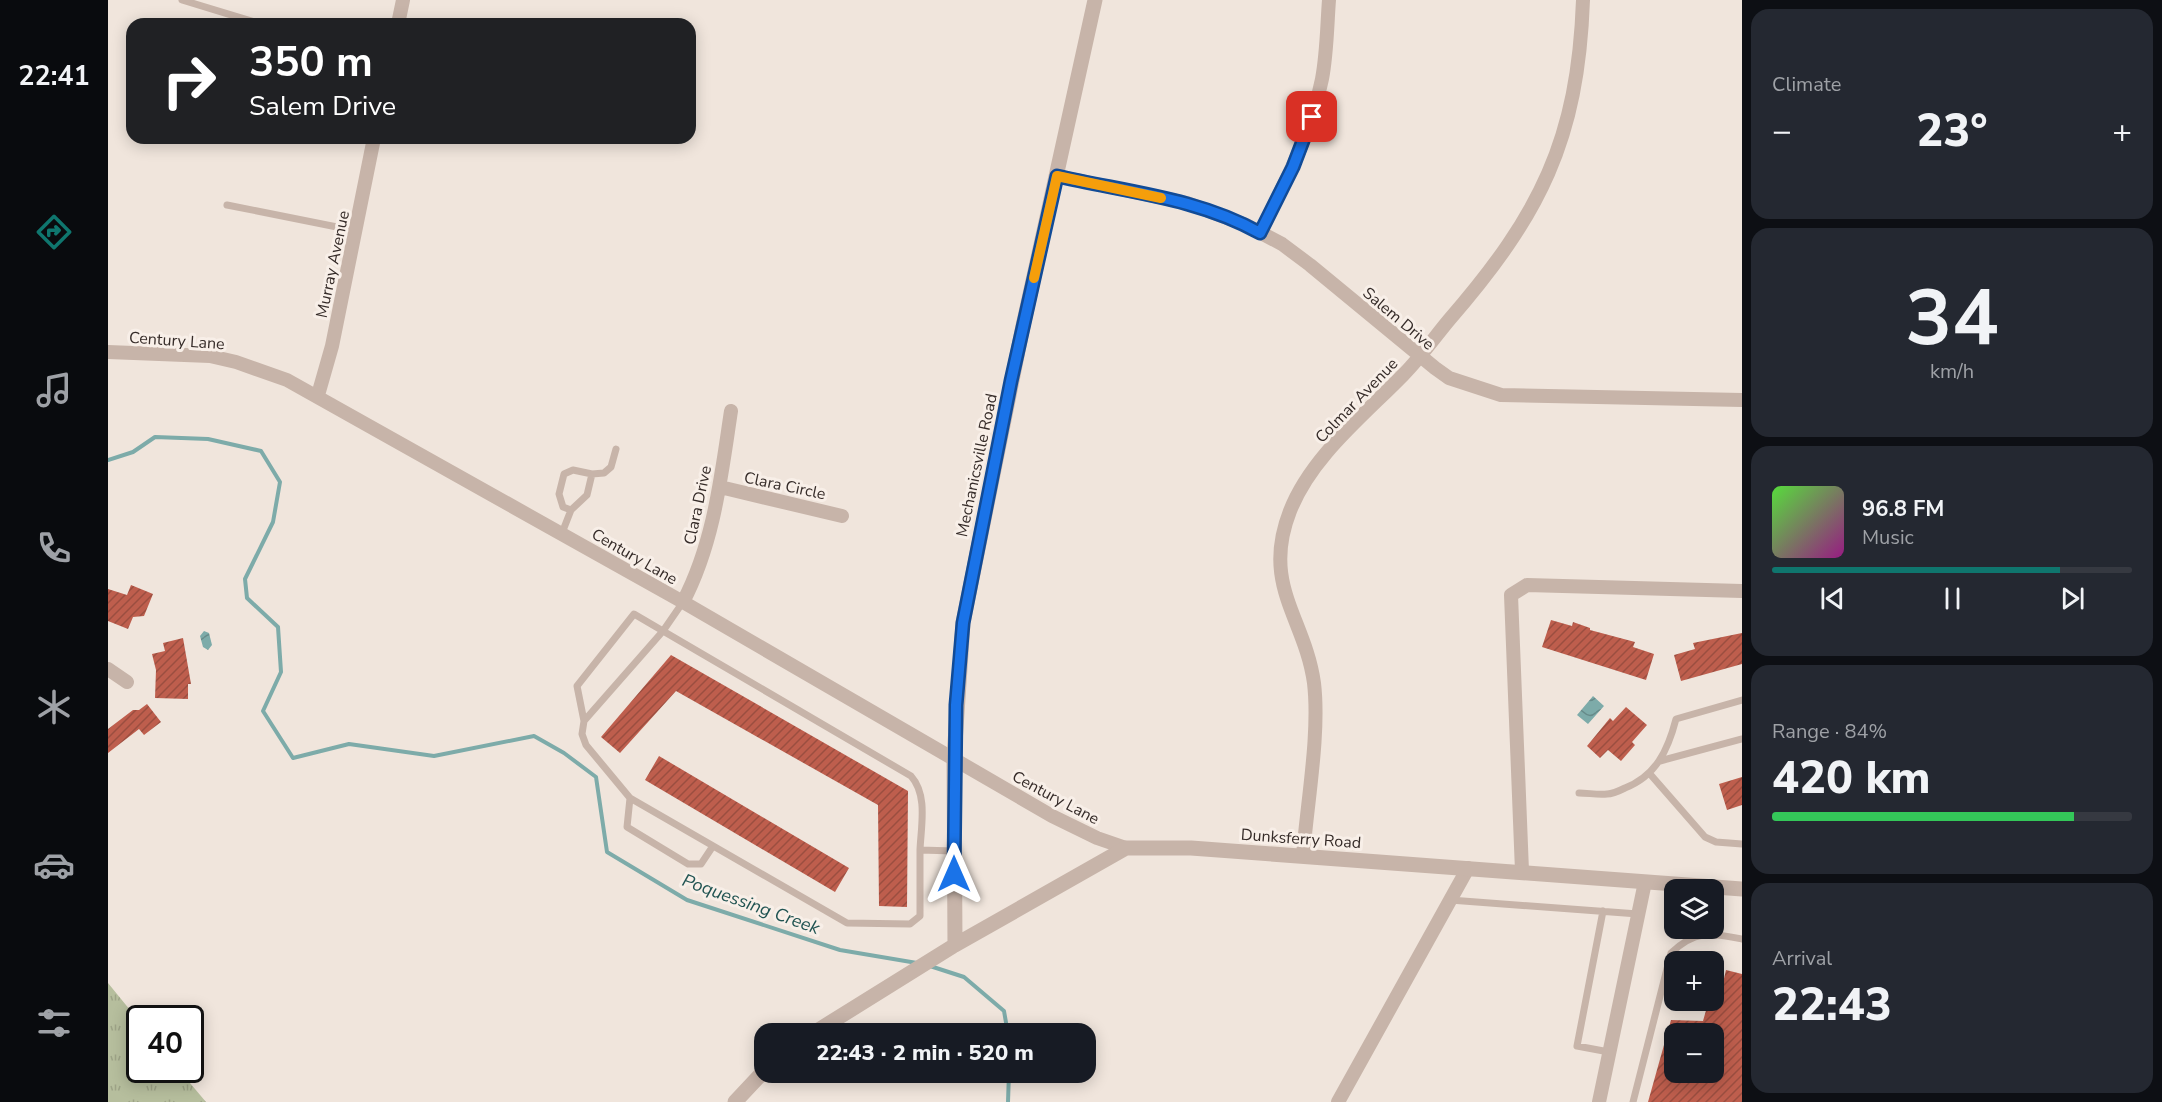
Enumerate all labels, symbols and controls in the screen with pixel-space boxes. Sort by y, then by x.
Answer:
text: 350 m [249,34,373,91]
icon: right [150,42,228,120]
text: 22:41 [18,58,90,95]
text: Climate [1772,71,1841,98]
text: Salem Drive [249,88,396,125]
pin [1286,91,1337,142]
icon: arrive [1295,100,1328,133]
text: 23° [1916,101,1988,162]
text: − [1772,109,1792,154]
text: + [2112,109,2132,154]
street label: Murray Avenue [311,208,355,320]
icon: directions [33,211,75,253]
text: 34 [1905,265,1999,372]
street label: Salem Drive [1358,282,1439,355]
street label: Century Lane [128,327,225,355]
street label: Colmar Avenue [1310,353,1403,448]
text: km/h [1930,358,1974,385]
icon: music [33,369,75,411]
street label: Mechanicsville Road [951,391,1003,539]
street label: Clara Drive [679,464,717,547]
street label: Clara Circle [742,467,828,505]
text: 96.8 FM [1862,494,1944,524]
street label: Century Lane [588,523,681,590]
text: Music [1862,524,1914,551]
icon: phone [33,527,75,569]
icon: previous [1816,582,1849,615]
icon: pause [1936,582,1969,615]
icon: next [2056,582,2089,615]
icon: climate [33,686,75,728]
text: Range · 84% [1772,718,1887,745]
text: 420 km [1772,748,1931,809]
street label: Century Lane [1008,766,1103,830]
street label: Dunksferry Road [1240,824,1362,854]
position arrow [922,842,986,906]
icon: car [33,844,75,886]
water label: Poquessing Creek [679,868,824,940]
map controls [1664,879,1724,1083]
button: layers [1664,879,1724,939]
text: Arrival [1772,945,1832,972]
button: + [1664,951,1724,1011]
text: 22:43 [1772,975,1892,1036]
icon: filters [33,1002,75,1044]
speed limit sign: 40 [126,1005,204,1083]
button: − [1664,1023,1724,1083]
text: 22:43 · 2 min · 520 m [816,1038,1034,1068]

